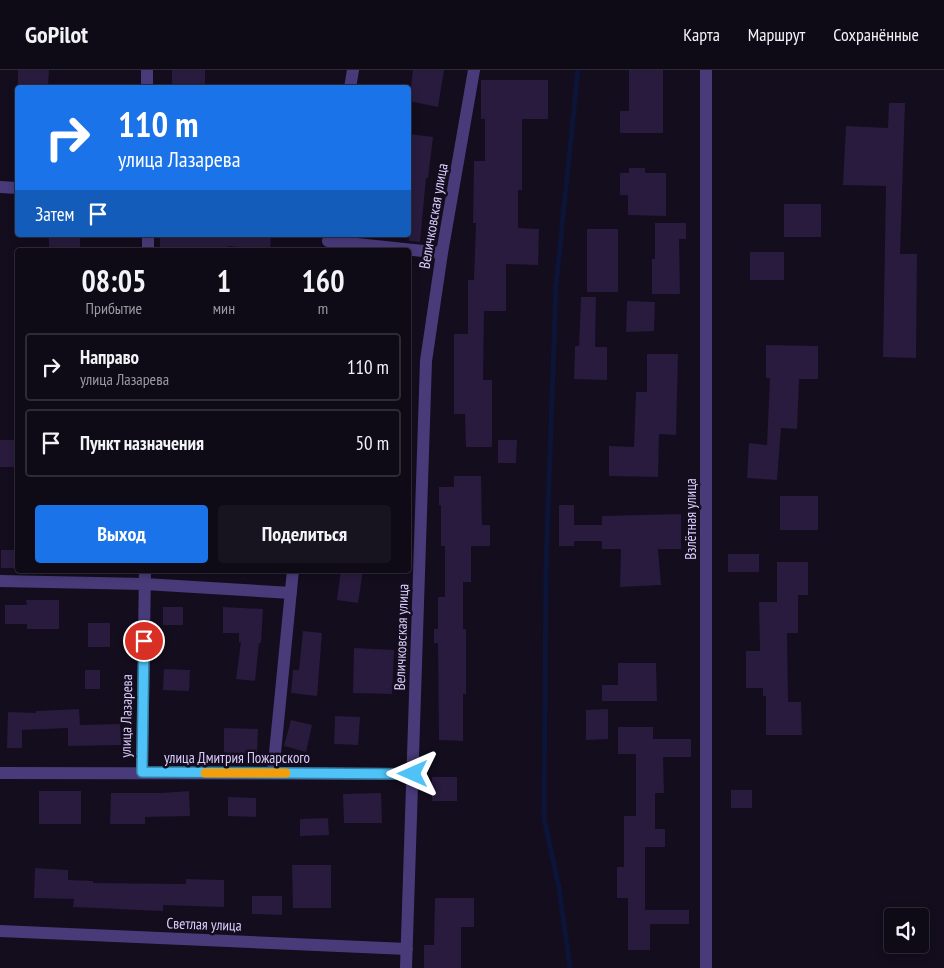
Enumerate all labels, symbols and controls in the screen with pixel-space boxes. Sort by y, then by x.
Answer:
text: GoPilot [25,19,88,50]
text: Карта [683,23,720,46]
text: Маршрут [748,23,805,46]
text: Сохранённые [833,23,919,46]
text: 110 m [118,101,199,147]
icon: right [35,105,100,170]
text: улица Лазарева [118,145,240,173]
street label: Величковская улица [414,162,452,270]
icon: arrive [84,200,112,228]
text: Затем [35,202,74,226]
text: 08:05 [81,261,146,300]
text: 1 [217,261,231,300]
text: 160 [302,261,345,300]
text: Прибытие [86,298,142,318]
text: мин [213,298,235,318]
text: m [318,298,328,318]
text: Направо [80,345,139,369]
icon: right [37,353,65,381]
text: 110 m [347,355,389,379]
text: улица Лазарева [80,369,169,389]
icon: arrive [37,429,65,457]
text: Пункт назначения [80,431,204,455]
text: 50 m [356,431,389,455]
street label: Взлётная улица [681,478,700,560]
button: Выход [35,505,208,563]
button: Поделиться [218,505,391,563]
street label: Величковская улица [390,583,412,691]
pin [123,620,165,662]
icon: arrive [130,627,158,655]
street label: улица Лазарева [116,674,136,758]
position arrow [386,747,438,799]
street label: улица Дмитрия Пожарского [164,748,310,767]
map controls [884,908,929,953]
button: sound [884,908,929,953]
street label: Светлая улица [166,913,242,935]

